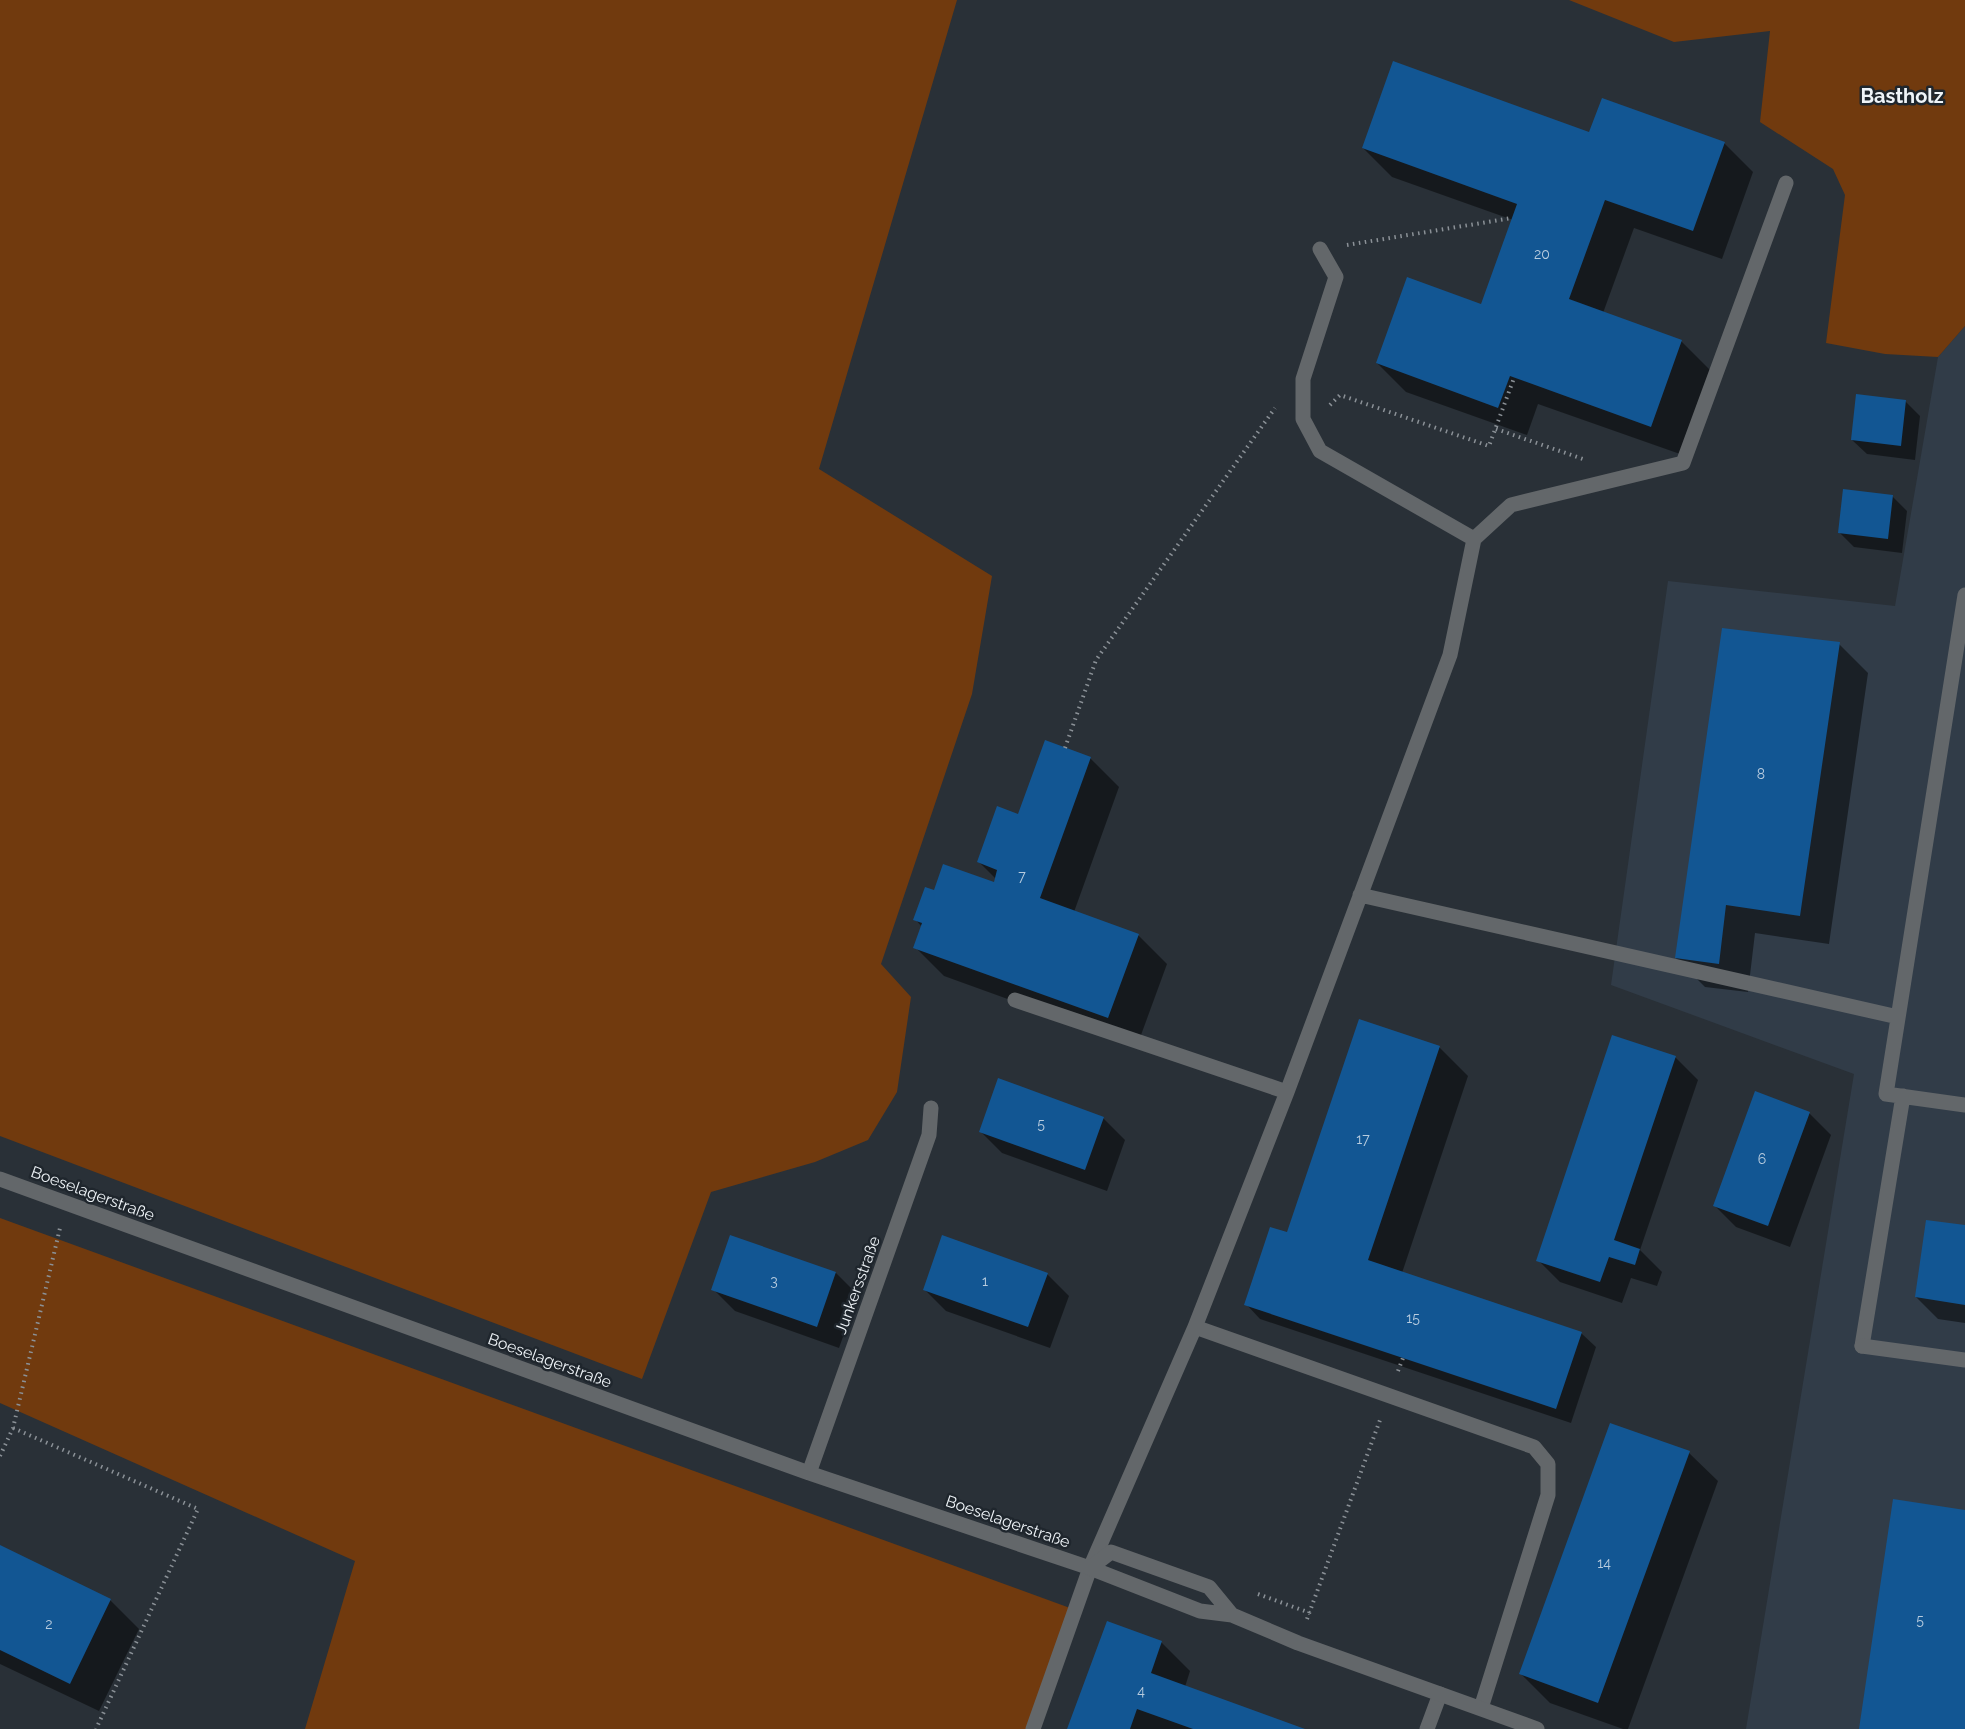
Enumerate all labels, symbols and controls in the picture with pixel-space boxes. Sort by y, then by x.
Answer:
district label: Bastholz [1861,84,1944,108]
house number: 20 [1534,246,1550,262]
house number: 8 [1757,766,1765,782]
house number: 7 [1018,868,1026,884]
house number: 5 [1037,1116,1045,1132]
house number: 17 [1356,1131,1370,1147]
house number: 6 [1758,1151,1766,1167]
street label: Boeselagerstraße [28,1162,157,1225]
street label: Junkersstraße [831,1234,884,1337]
house number: 3 [770,1273,778,1289]
house number: 1 [982,1273,988,1289]
house number: 15 [1406,1310,1420,1326]
street label: Boeselagerstraße [485,1329,614,1392]
street label: Boeselagerstraße [943,1491,1073,1552]
house number: 14 [1597,1555,1611,1571]
house number: 5 [1916,1612,1924,1628]
house number: 2 [45,1616,53,1632]
house number: 4 [1137,1683,1145,1699]

